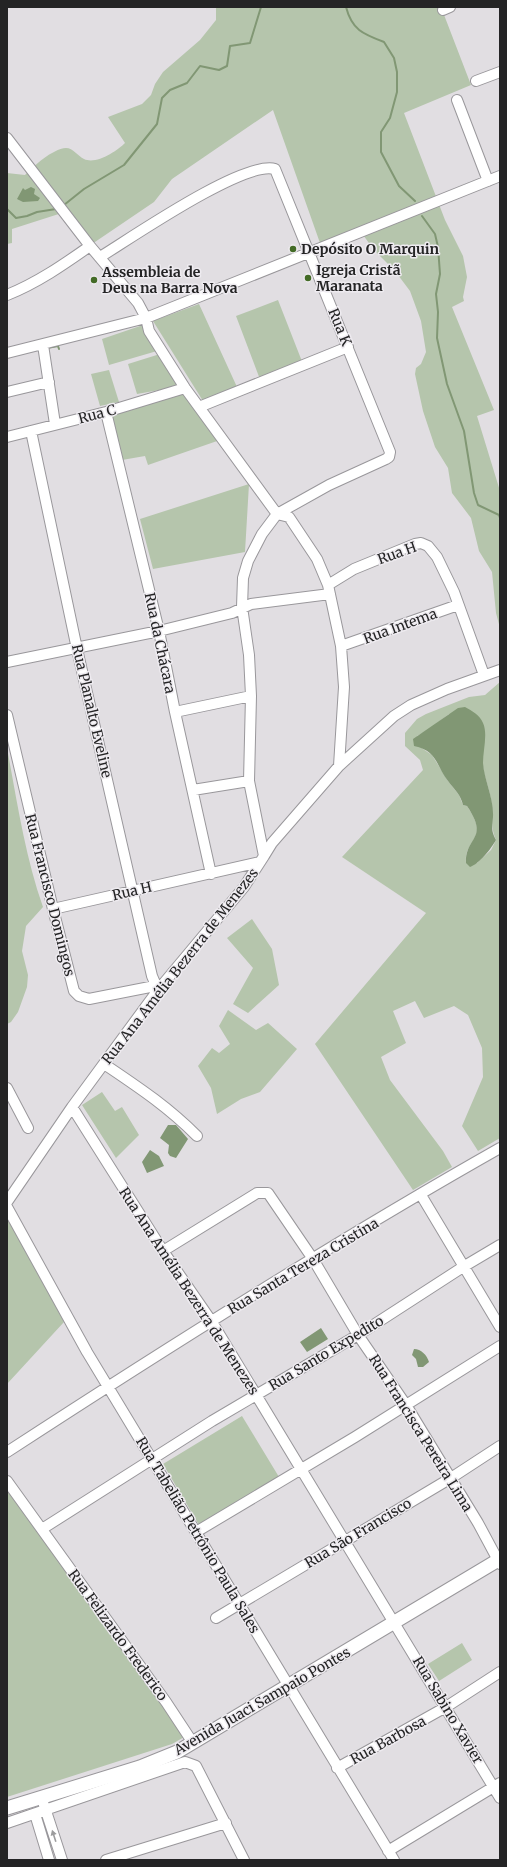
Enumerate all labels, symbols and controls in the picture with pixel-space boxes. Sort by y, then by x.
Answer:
place label: Depósito O Marquin [301,240,440,258]
marker: Depósito O Marquin [288,244,298,254]
place label: Igreja Cristã Maranata [316,261,401,295]
place label: Assembleia de Deus na Barra Nova [101,263,238,297]
marker: Igreja Cristã Maranata [303,273,313,283]
marker: Assembleia de Deus na Barra Nova [89,275,99,285]
street label: Rua K [324,305,356,349]
street label: Rua C [76,400,118,428]
street label: Rua H [375,538,419,568]
street label: Rua da Chácara [141,591,180,696]
street label: Rua Intema [361,604,440,648]
street label: Rua Planalto Eveline [68,642,116,780]
street label: Rua Francisco Domingos [21,812,79,978]
street label: Rua Ana Amélia Bezerra de Menezes [98,864,262,1068]
street label: Rua H [110,878,154,904]
street label: Rua Ana Amélia Bezerra de Menezes [115,1184,263,1398]
street label: Rua Santa Tereza Cristina [224,1214,382,1318]
street label: Rua Santo Expedito [265,1312,387,1394]
street label: Rua Francisca Pereira Lima [365,1351,477,1515]
street label: Rua Tabelião Petrônio Paula Sales [132,1434,264,1636]
street label: Rua São Francisco [301,1494,415,1572]
street label: Rua Felizardo Frederico [64,1566,172,1704]
street label: Avenida Juaci Sampaio Pontes [170,1643,353,1759]
street label: Rua Sabino Xavier [409,1653,487,1767]
street label: Rua Barbosa [347,1712,430,1768]
one-way arrow [51,1829,57,1841]

